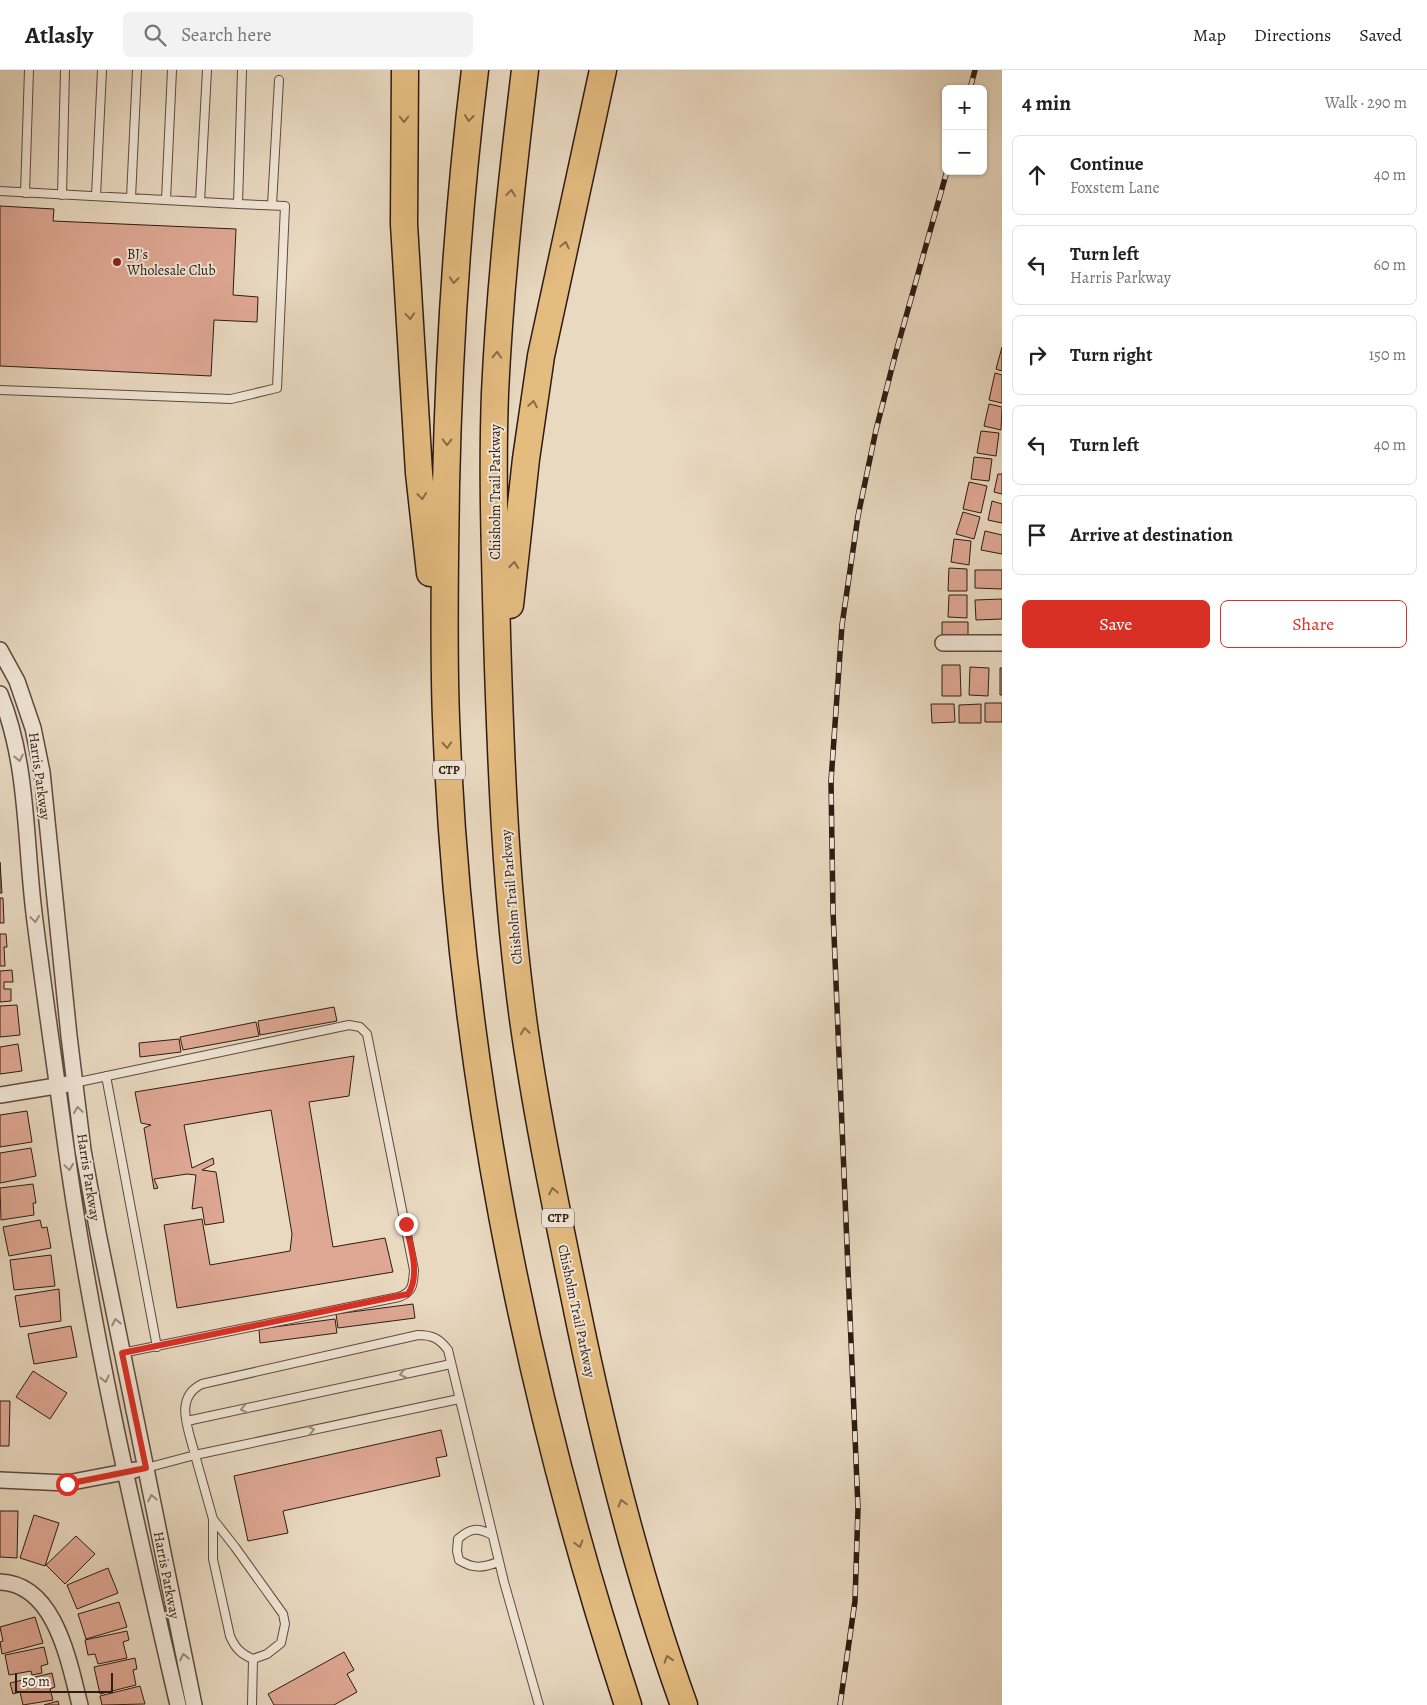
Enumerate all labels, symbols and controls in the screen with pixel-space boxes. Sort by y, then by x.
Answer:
search box [123,12,473,57]
text: Atlasly [25,19,93,51]
icon: search [141,21,169,49]
text: Search here [181,22,272,48]
text: Map [1193,23,1226,47]
text: Directions [1254,23,1331,47]
text: Saved [1359,23,1402,47]
map controls [942,85,987,175]
button: + [942,85,987,130]
text: 4 min [1022,89,1071,117]
text: Walk · 290 m [1325,92,1407,114]
one-way arrow [399,115,409,123]
one-way arrow [464,115,475,123]
button: − [942,130,987,175]
text: Continue [1070,151,1144,177]
icon: ahead [1023,161,1051,189]
text: 40 m [1374,164,1406,186]
text: Foxstem Lane [1070,177,1160,199]
one-way arrow [505,188,516,196]
one-way arrow [559,240,570,249]
text: Turn left [1070,241,1139,267]
place label: BJ's Wholesale Club [126,245,216,280]
icon: left [1023,251,1051,279]
text: 60 m [1374,254,1406,276]
marker: BJ's Wholesale Club [111,256,123,268]
text: Harris Parkway [1070,267,1171,289]
one-way arrow [448,276,459,284]
one-way arrow [404,312,415,320]
icon: right [1023,341,1051,369]
text: Turn right [1070,342,1152,368]
text: 150 m [1369,344,1406,366]
one-way arrow [492,350,503,358]
one-way arrow [528,399,538,408]
street label: Chisholm Trail Parkway [486,423,505,560]
icon: left [1023,431,1051,459]
text: Turn left [1070,432,1139,458]
text: 40 m [1374,434,1406,456]
one-way arrow [442,439,452,447]
one-way arrow [416,492,427,500]
icon: arrive [1023,521,1051,549]
text: Arrive at destination [1070,522,1233,548]
one-way arrow [508,561,519,569]
button: Save [1022,600,1210,648]
button: Share [1220,600,1407,648]
street label: Harris Parkway [24,731,55,822]
one-way arrow [442,741,453,749]
one-way arrow [13,753,23,762]
road number: CTP [433,760,465,780]
street label: Chisholm Trail Parkway [496,828,527,965]
one-way arrow [29,915,40,923]
one-way arrow [521,1026,531,1035]
one-way arrow [73,1106,84,1114]
street label: Harris Parkway [72,1132,105,1223]
one-way arrow [63,1162,73,1171]
one-way arrow [549,1186,559,1195]
road number: CTP [542,1208,574,1228]
route end [395,1213,418,1236]
street label: Chisholm Trail Parkway [553,1243,600,1380]
one-way arrow [111,1317,121,1326]
one-way arrow [399,1368,407,1379]
one-way arrow [99,1374,110,1383]
one-way arrow [240,1403,249,1414]
one-way arrow [306,1426,315,1436]
route start [56,1473,79,1496]
one-way arrow [147,1494,157,1502]
one-way arrow [617,1499,628,1507]
street label: Harris Parkway [149,1530,184,1621]
one-way arrow [574,1539,584,1547]
one-way arrow [179,1653,190,1662]
one-way arrow [664,1655,674,1664]
scale bar [15,1670,112,1693]
text: 50 m [22,1672,50,1691]

